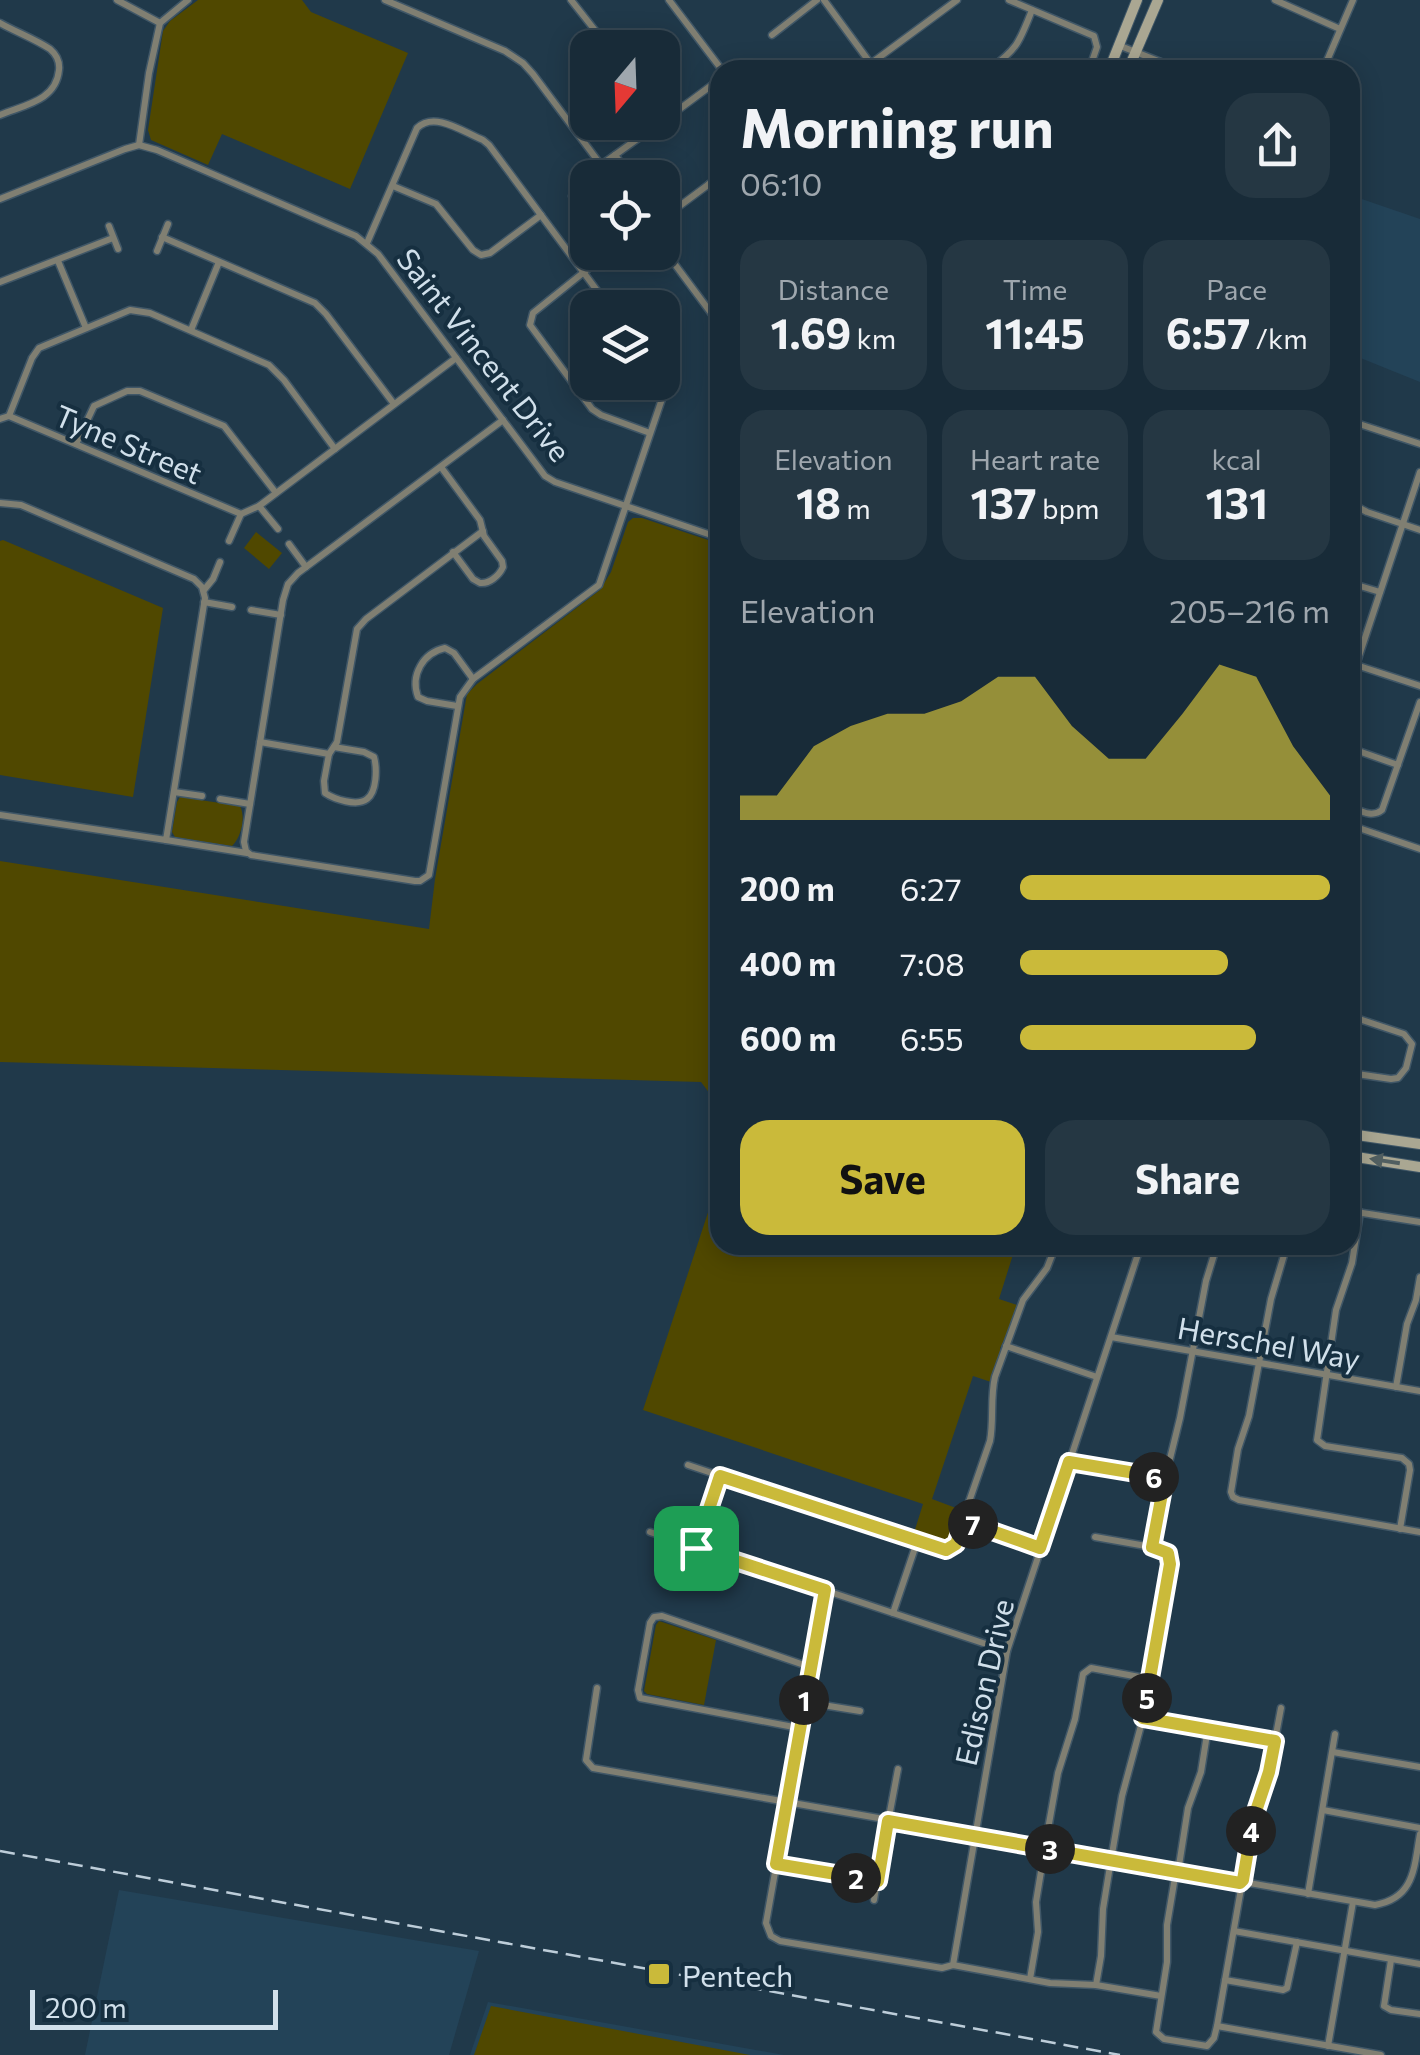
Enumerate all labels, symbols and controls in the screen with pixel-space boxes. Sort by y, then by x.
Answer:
north arrow [570,30,680,140]
map controls [570,30,680,400]
text: Morning run [740,92,1054,159]
button: share [1225,93,1330,198]
button: locate [570,160,680,270]
text: 06:10 [740,163,822,203]
street label: Saint Vincent Drive [390,240,580,468]
text: Distance [778,272,889,306]
text: Time [1003,272,1067,306]
text: Pace [1206,272,1267,306]
button: layers [570,290,680,400]
text: 1.69 [771,306,851,358]
text: 11:45 [985,306,1085,358]
text: 6:57 [1166,306,1250,358]
text: km [851,321,896,355]
text: /km [1250,321,1308,355]
street label: Tyne Street [50,395,208,491]
text: Elevation [774,442,892,476]
text: Heart rate [970,442,1100,476]
text: kcal [1212,442,1262,476]
text: 18 [796,476,841,528]
text: 137 [970,476,1037,528]
text: 131 [1205,476,1268,528]
text: m [841,491,871,525]
text: bpm [1037,491,1100,525]
text: Elevation [740,590,875,630]
text: 205–216 m [1169,590,1330,630]
text: 200 m [740,868,835,908]
text: 6:27 [900,868,962,908]
text: 400 m [740,943,836,983]
text: 7:08 [900,943,965,983]
text: 600 m [740,1018,836,1058]
text: 6:55 [900,1018,964,1058]
button: Save [740,1120,1025,1235]
button: Share [1045,1120,1330,1235]
one-way arrow [1369,1153,1400,1169]
street label: Herschel Way [1175,1308,1363,1376]
pin: 6 [1129,1452,1179,1502]
text: 6 [1145,1460,1163,1494]
pin: 7 [948,1499,998,1549]
pin [654,1506,739,1591]
text: 7 [965,1507,981,1541]
icon: arrive [669,1521,724,1576]
street label: Edison Drive [946,1595,1020,1769]
pin: 5 [1122,1673,1172,1723]
pin: 1 [779,1675,829,1725]
text: 5 [1139,1681,1155,1715]
text: 1 [798,1683,810,1717]
pin: 4 [1226,1806,1276,1856]
text: 4 [1242,1814,1260,1848]
pin: 3 [1025,1824,1075,1874]
text: 3 [1042,1832,1058,1866]
pin: 2 [831,1853,881,1903]
text: 2 [848,1861,864,1895]
place label: Pentech [682,1956,793,1993]
marker: Pentech [646,1961,672,1987]
scale bar [30,1985,278,2030]
text: 200 m [45,1990,127,2024]

